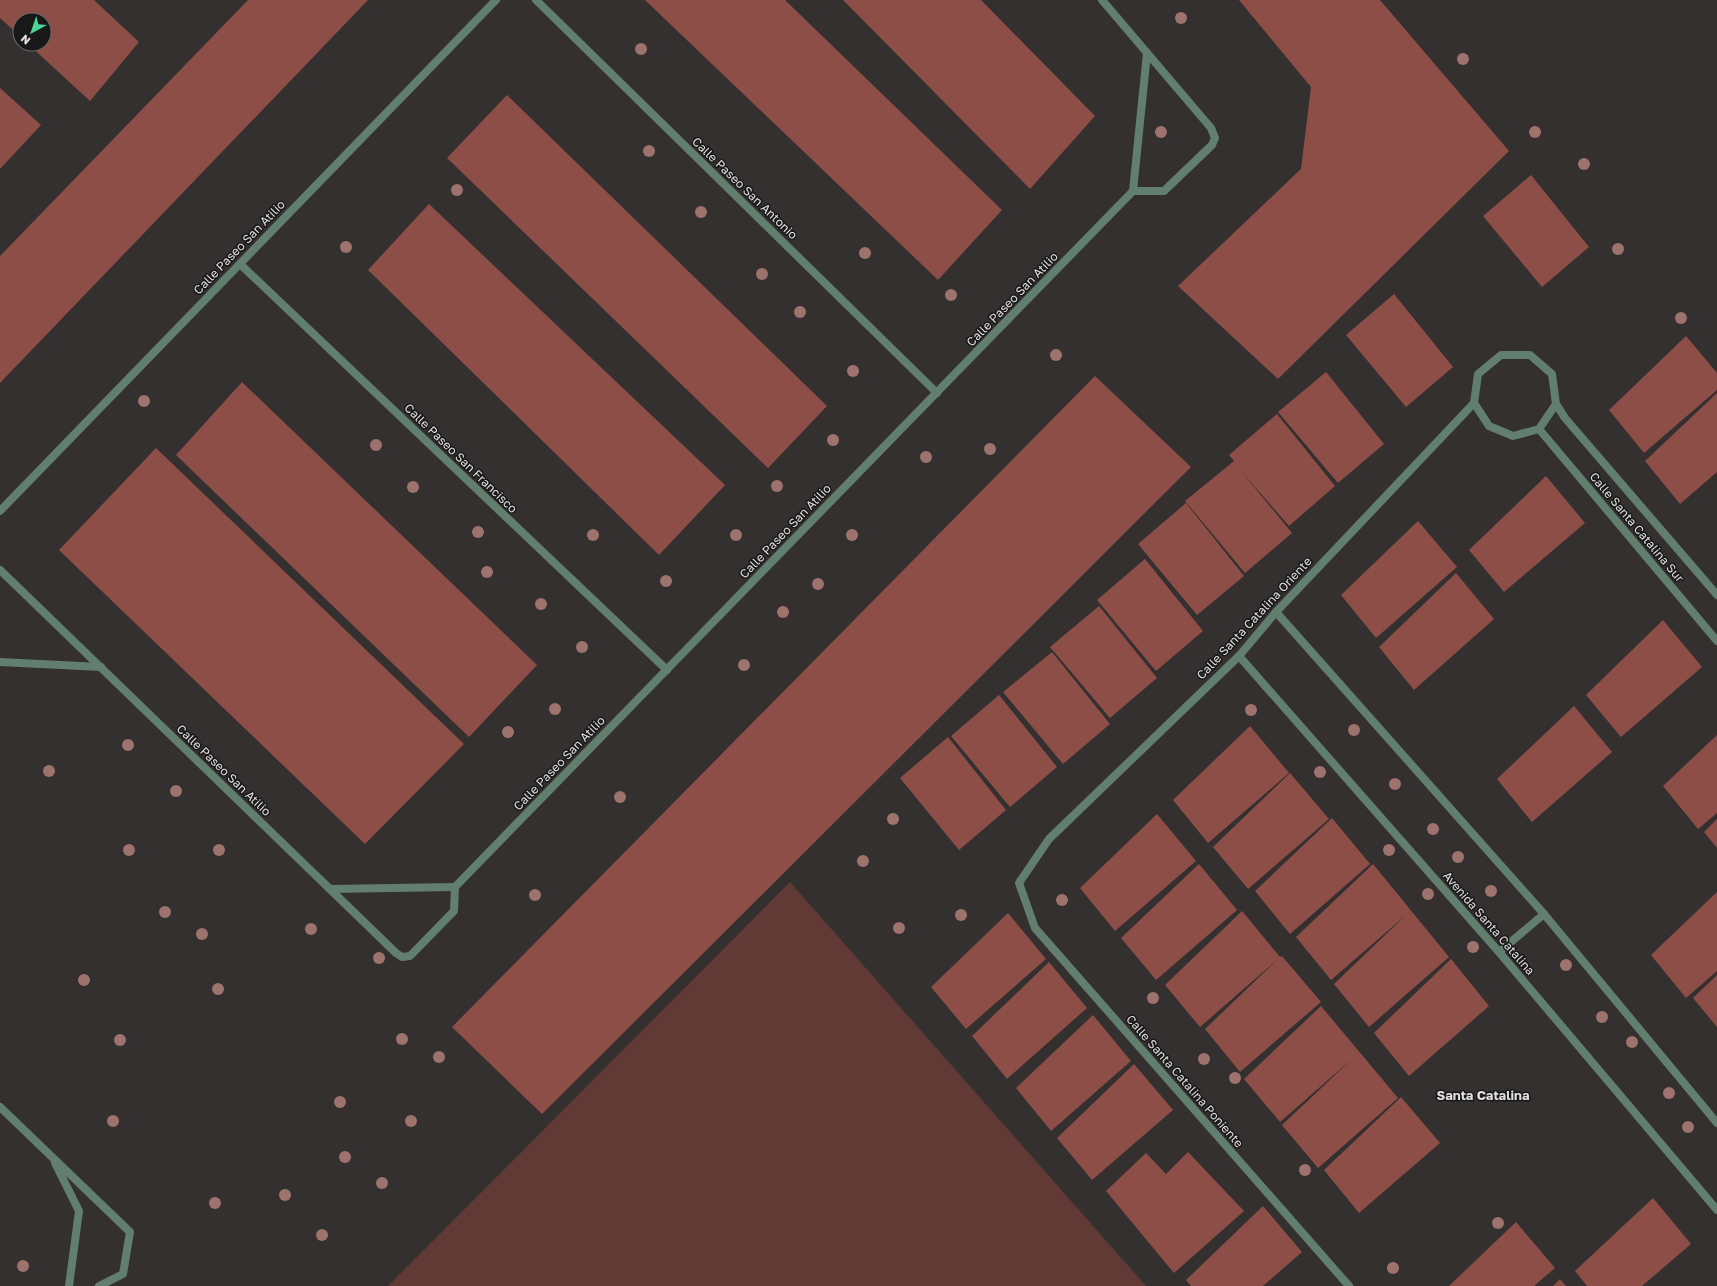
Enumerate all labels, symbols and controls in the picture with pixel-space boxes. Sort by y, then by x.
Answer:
north arrow [12,12,52,52]
text: N [18,32,33,48]
street label: Calle Paseo San Antonio [689,134,801,242]
street label: Calle Paseo San Atilio [190,197,288,297]
street label: Calle Paseo San Atilio [963,249,1061,349]
street label: Calle Paseo San Francisco [401,400,521,516]
street label: Calle Santa Catalina Sur [1587,469,1688,585]
street label: Calle Paseo San Atilio [736,481,834,581]
street label: Calle Santa Catalina Oriente [1193,554,1315,682]
street label: Calle Paseo San Atilio [510,713,608,813]
street label: Calle Paseo San Atilio [174,721,274,819]
street label: Avenida Santa Catalina [1440,868,1538,978]
street label: Calle Santa Catalina Poniente [1123,1012,1247,1150]
district label: Santa Catalina [1437,1087,1530,1103]

